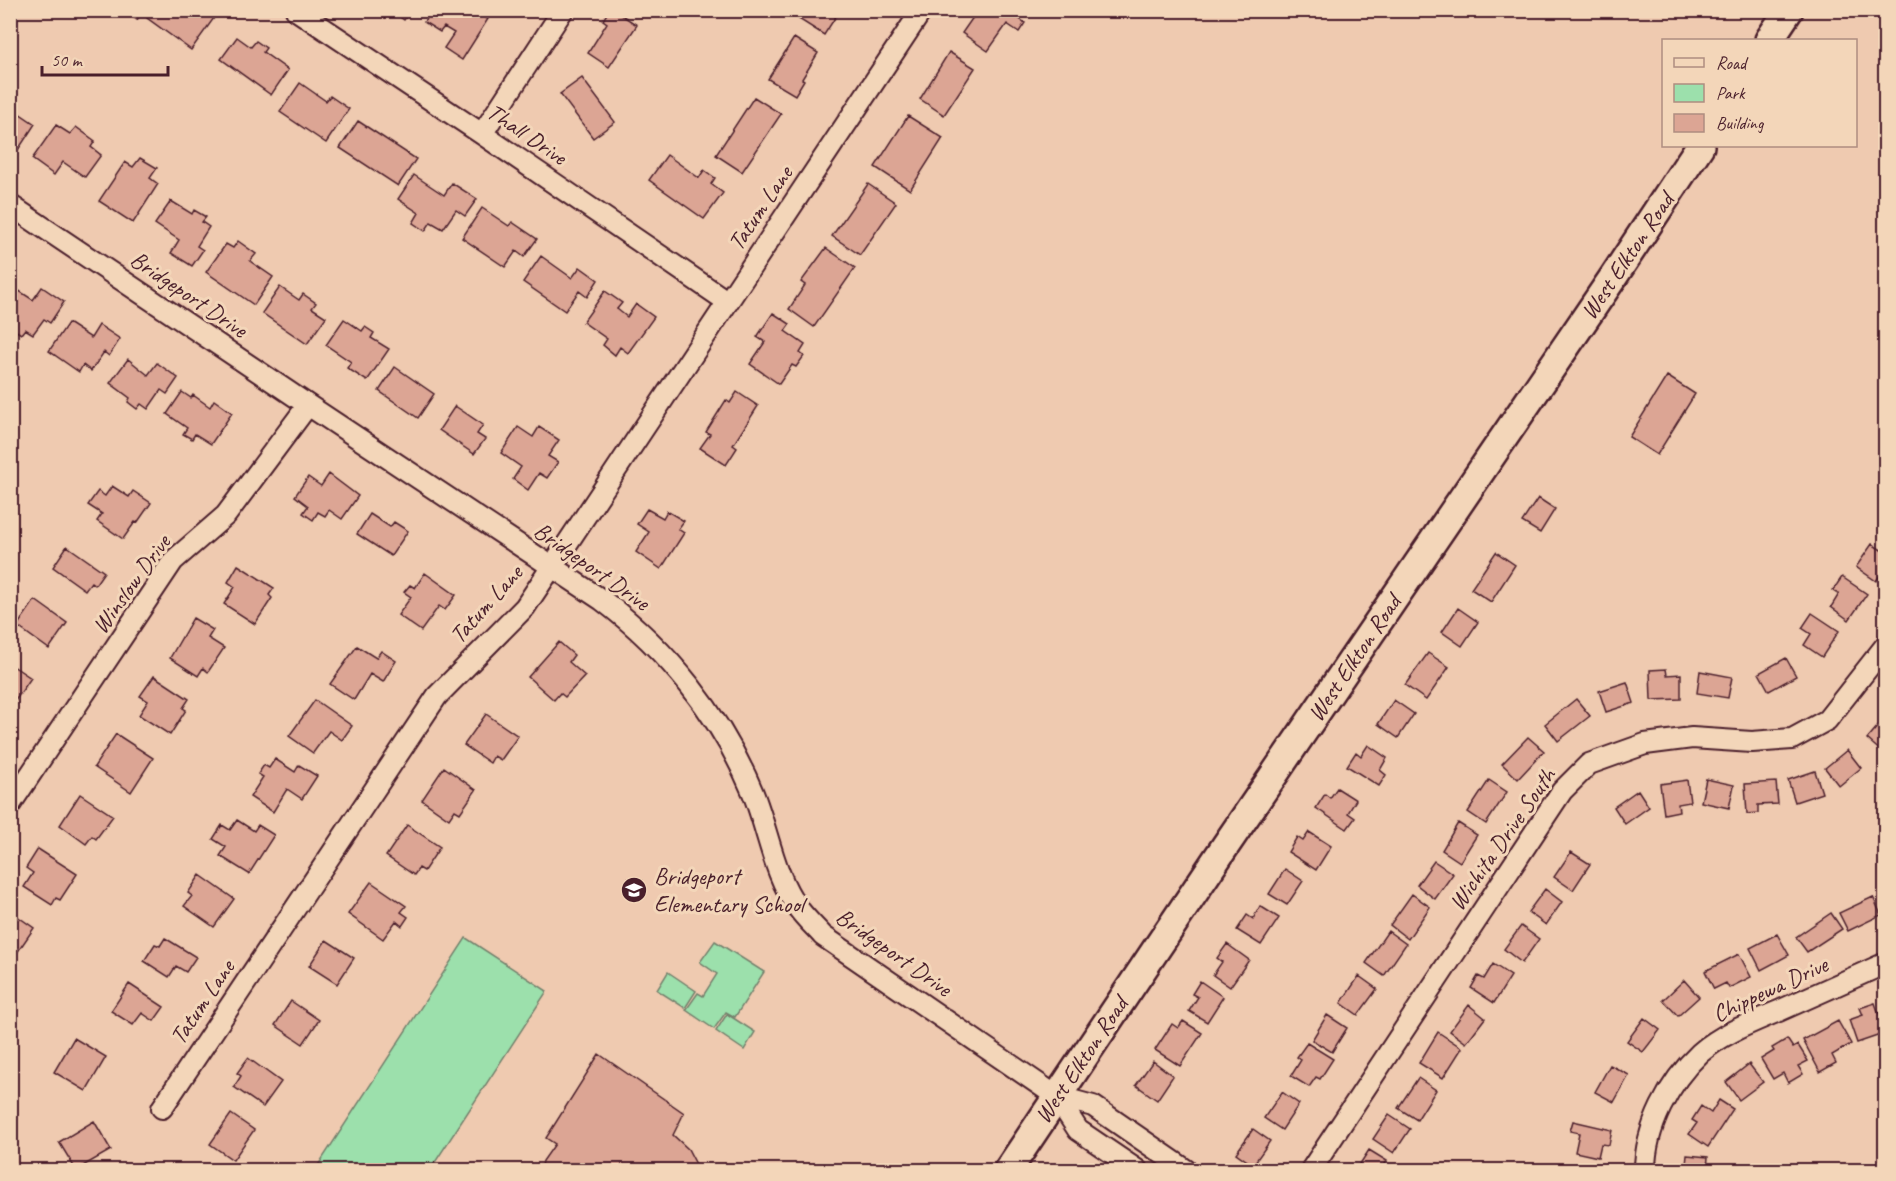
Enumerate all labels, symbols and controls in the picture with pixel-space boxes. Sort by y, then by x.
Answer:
scale bar [42,39,168,77]
legend [1662,39,1857,147]
text: 50 m [51,49,84,71]
text: Road [1716,52,1749,74]
text: Park [1716,82,1746,104]
street label: Thall Drive [481,96,574,173]
text: Building [1716,112,1765,134]
street label: Tatum Lane [721,158,800,256]
street label: West Elkton Road [1574,184,1682,325]
street label: Bridgeport Drive [125,244,255,345]
street label: Bridgeport Drive [528,515,657,618]
street label: Winslow Drive [85,527,178,639]
street label: Tatum Lane [443,557,531,649]
street label: West Elkton Road [1301,586,1409,727]
street label: Wichita Drive South [1442,760,1563,916]
place label: Bridgeport Elementary School [654,861,808,919]
school or university icon: Bridgeport Elementary School [619,875,649,905]
street label: Bridgeport Drive [830,901,959,1004]
street label: Chippewa Drive [1708,948,1834,1029]
street label: Tatum Lane [163,952,242,1050]
street label: West Elkton Road [1028,988,1136,1129]

